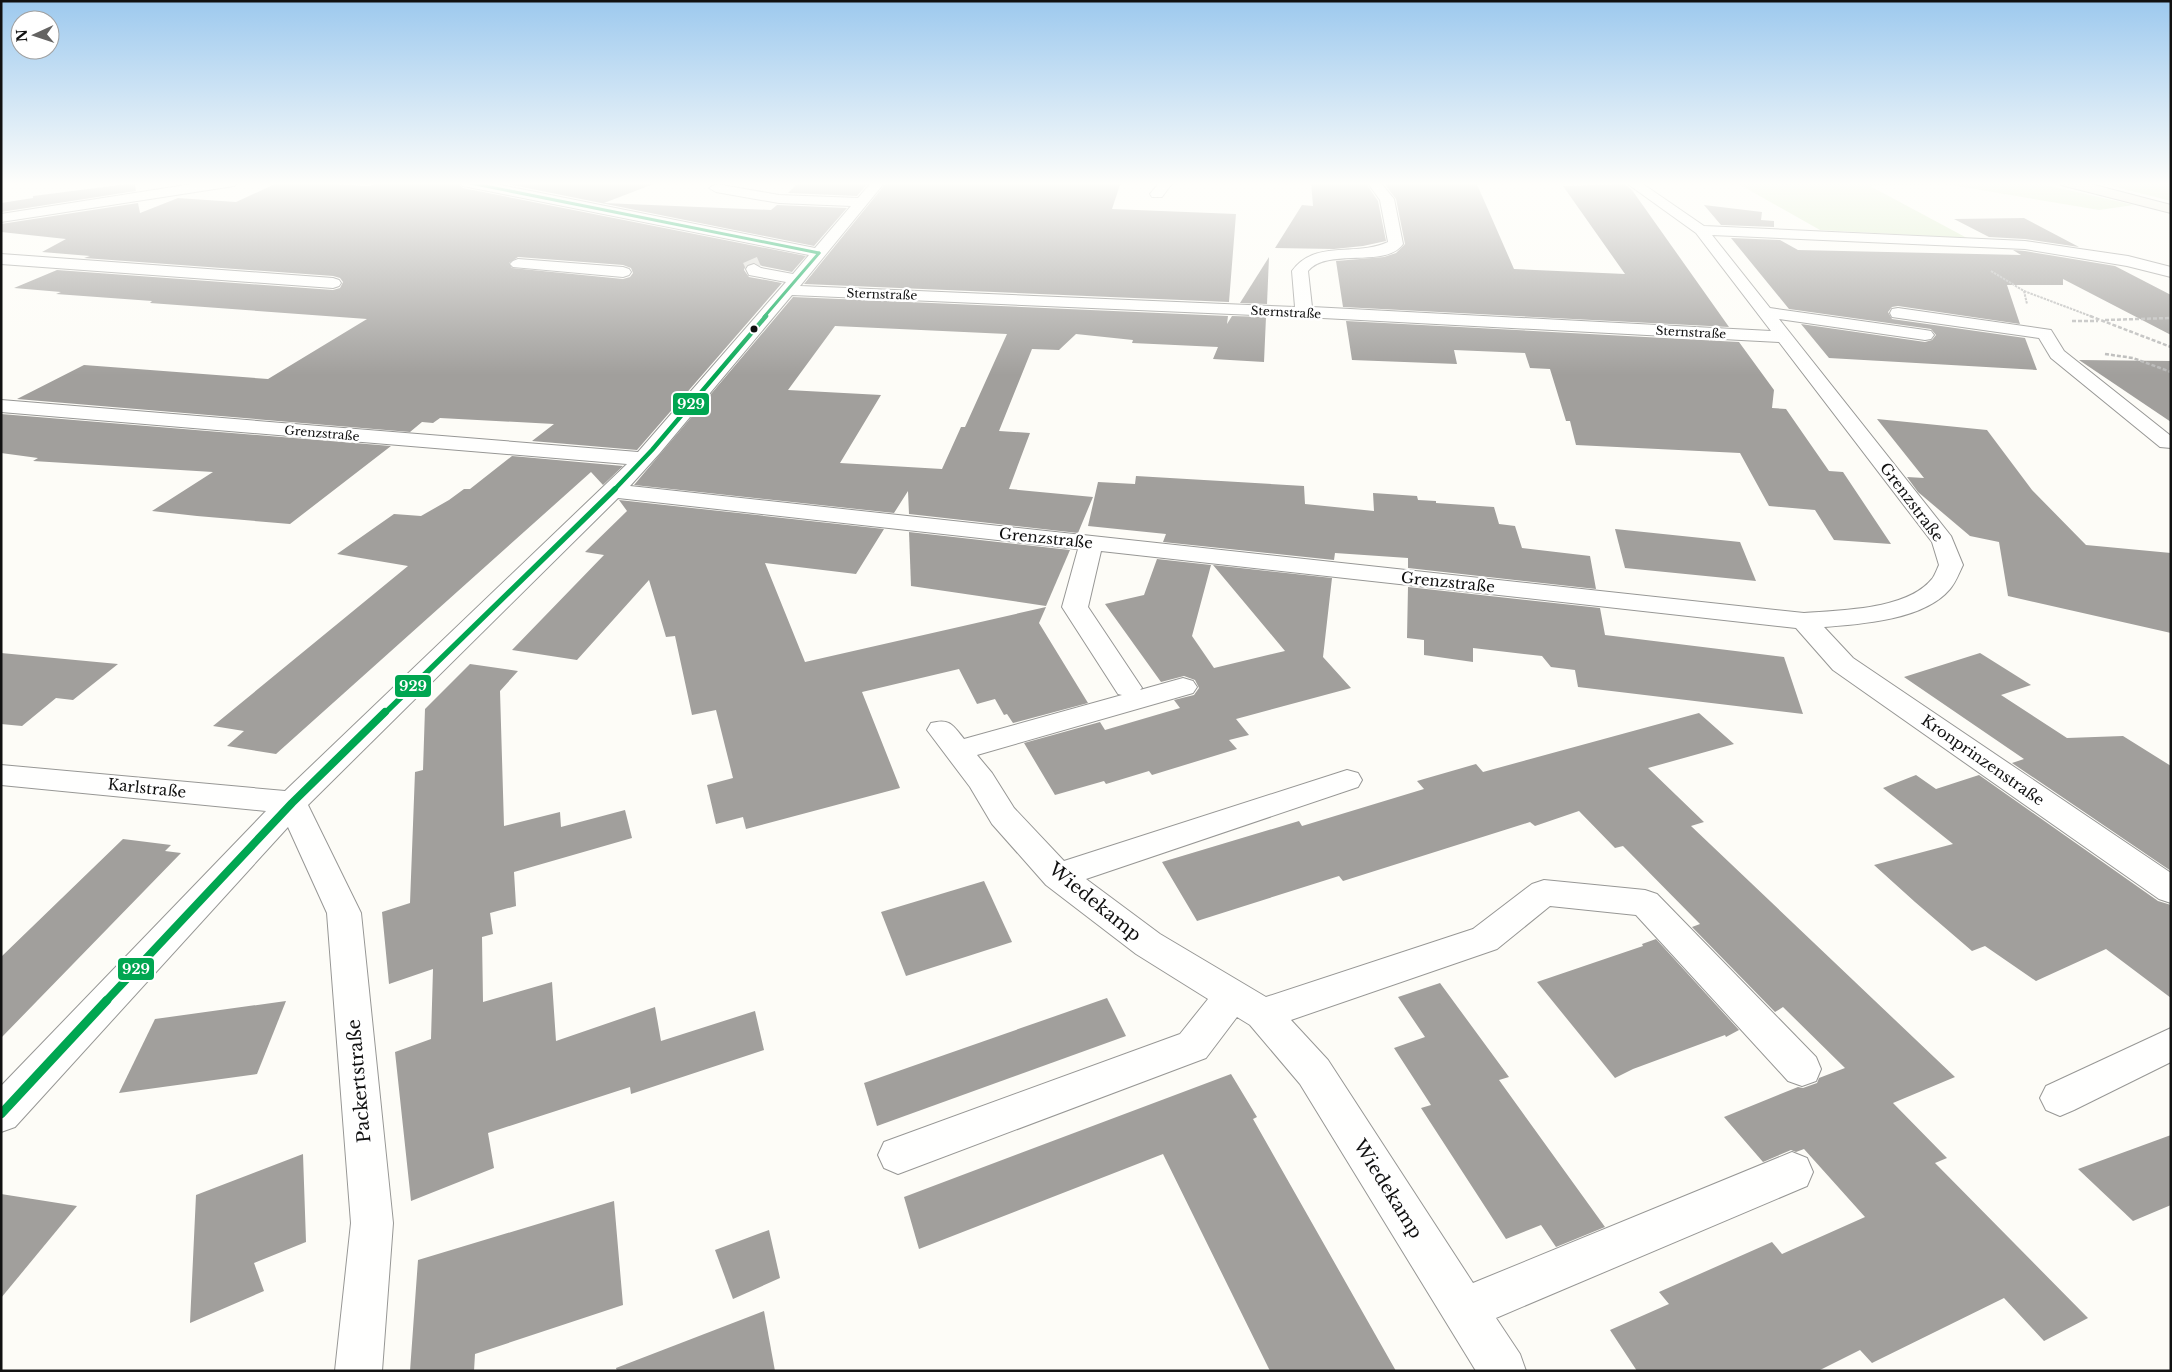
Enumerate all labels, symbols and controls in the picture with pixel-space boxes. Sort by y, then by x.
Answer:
north arrow [10,10,60,60]
text: N [13,29,31,43]
street label: Sternstraße [847,285,918,303]
street label: Sternstraße [1250,303,1322,321]
street label: Sternstraße [1655,323,1727,341]
unlabelled marker [749,324,759,334]
line badge: 929 [672,392,710,416]
text: 929 [677,395,705,413]
street label: Grenzstraße [284,422,360,444]
street label: Grenzstraße [1876,459,1948,545]
street label: Grenzstraße [998,524,1094,552]
street label: Grenzstraße [1400,568,1496,596]
line badge: 929 [394,674,432,698]
text: 929 [399,677,427,695]
street label: Kronprinzenstraße [1918,710,2048,810]
street label: Karlstraße [107,774,187,802]
street label: Wiedekamp [1044,857,1146,946]
line badge: 929 [117,957,155,981]
text: 929 [122,960,150,978]
street label: Packertstraße [343,1018,375,1144]
street label: Wiedekamp [1348,1135,1427,1243]

